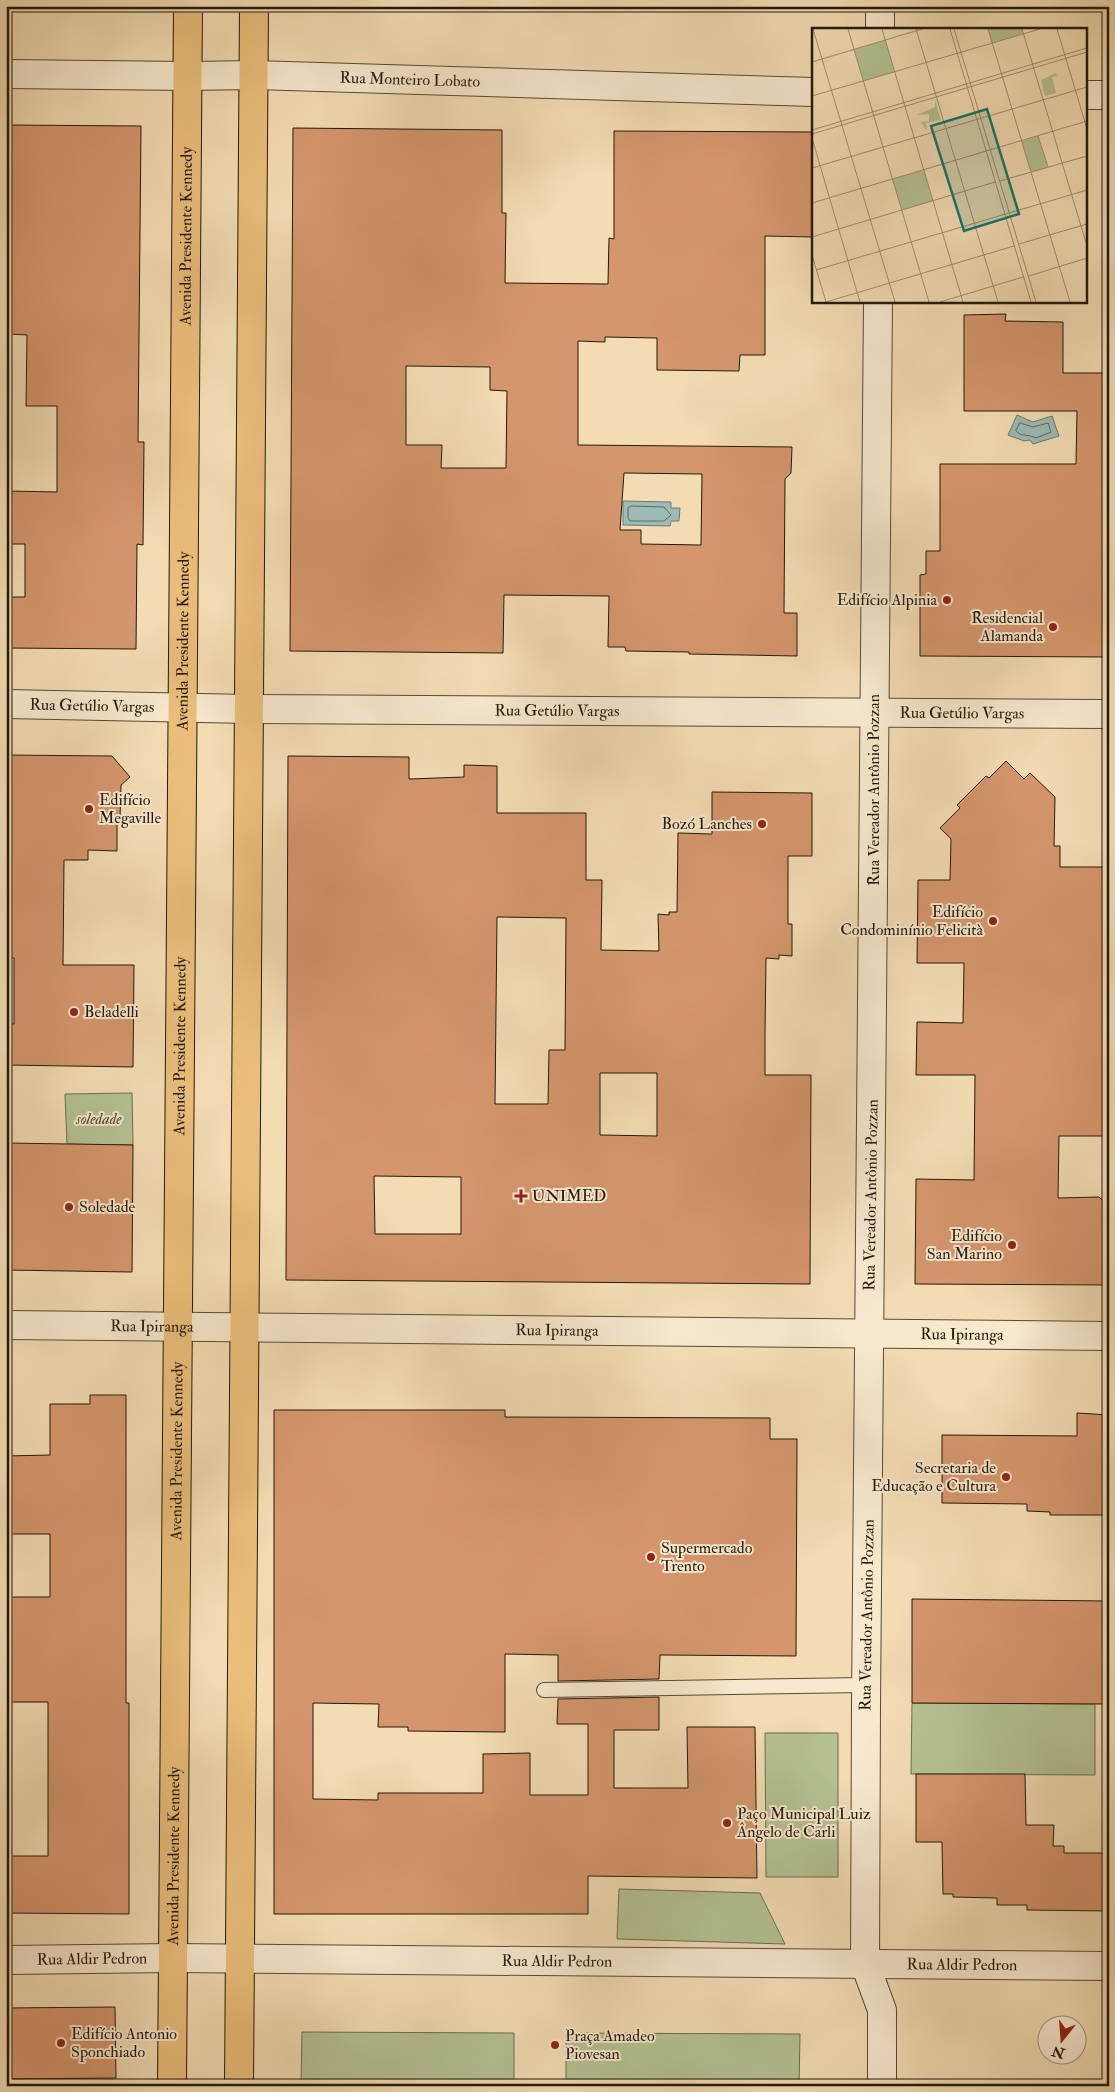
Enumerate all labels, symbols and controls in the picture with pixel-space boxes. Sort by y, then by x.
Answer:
inset map [812,28,1088,302]
street label: Rua Monteiro Lobato [339,68,481,92]
street label: Avenida Presidente Kennedy [176,146,197,327]
street label: Avenida Presidente Kennedy [172,551,194,732]
place label: Edifício Alpinia [837,590,937,611]
marker: Edifício Alpinia [941,594,953,606]
place label: Residencial Alamanda [971,608,1043,646]
marker: Residencial Alamanda [1047,621,1059,633]
street label: Rua Getúlio Vargas [29,694,155,717]
street label: Rua Vereador Antônio Pozzan [864,694,884,886]
street label: Rua Getúlio Vargas [494,700,619,721]
street label: Rua Getúlio Vargas [899,703,1024,724]
place label: Edifício Megaville [99,790,161,828]
marker: Edifício Megaville [83,803,95,815]
place label: Bozó Lanches [662,814,752,834]
marker: Bozó Lanches [756,818,768,830]
place label: Edifício Condominínio Felicità [840,902,983,940]
marker: Edifício Condominínio Felicità [987,915,999,927]
street label: Avenida Presidente Kennedy [169,956,191,1136]
place label: Beladelli [84,1002,139,1022]
marker: Beladelli [68,1006,80,1018]
street label: Rua Vereador Antônio Pozzan [859,1099,883,1291]
park label: soledade [75,1109,122,1129]
place label: UNIMED [532,1186,606,1206]
marker: UNIMED [514,1189,528,1203]
place label: Soledade [79,1197,136,1217]
marker: Soledade [63,1201,75,1213]
place label: Edifício San Marino [927,1226,1002,1264]
marker: Edifício San Marino [1006,1239,1018,1251]
street label: Rua Ipiranga [110,1316,194,1337]
street label: Rua Ipiranga [515,1320,599,1342]
street label: Rua Ipiranga [920,1324,1004,1346]
street label: Avenida Presidente Kennedy [166,1361,188,1541]
place label: Secretaria de Educação e Cultura [871,1458,996,1496]
marker: Secretaria de Educação e Cultura [1000,1471,1012,1483]
street label: Rua Vereador Antônio Pozzan [855,1519,879,1711]
place label: Supermercado Trento [661,1538,753,1576]
marker: Supermercado Trento [645,1551,657,1563]
street label: Avenida Presidente Kennedy [163,1766,184,1946]
place label: Paço Municipal Luiz Ângelo de Carli [736,1804,871,1842]
marker: Paço Municipal Luiz Ângelo de Carli [721,1817,733,1829]
street label: Rua Aldir Pedron [37,1948,147,1970]
street label: Rua Aldir Pedron [502,1951,612,1972]
street label: Rua Aldir Pedron [907,1954,1017,1975]
north arrow [1038,2014,1088,2064]
place label: Edifício Antonio Sponchiado [71,2024,177,2063]
place label: Praça Amadeo Piovesan [565,2026,655,2064]
marker: Edifício Antonio Sponchiado [55,2037,67,2049]
marker: Praça Amadeo Piovesan [549,2039,561,2051]
text: N [1049,2042,1068,2062]

